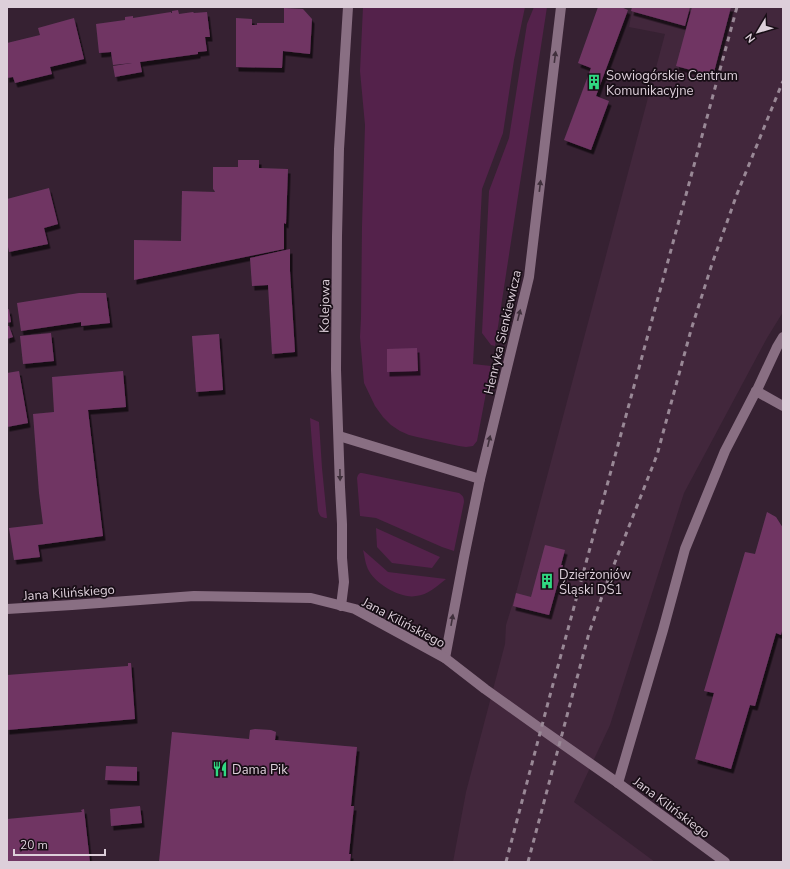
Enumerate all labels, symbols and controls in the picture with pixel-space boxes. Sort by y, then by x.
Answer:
north arrow [738,12,778,52]
text: N [742,30,759,46]
one-way arrow [552,51,558,63]
place label: Sowiogórskie Centrum Komunikacyjne [606,67,738,100]
building icon: Sowiogórskie Centrum Komunikacyjne [585,73,603,91]
one-way arrow [536,180,543,193]
street label: Henryka Sienkiewicza [480,268,526,396]
street label: Kolejowa [316,279,334,333]
one-way arrow [517,309,523,321]
one-way arrow [487,435,493,447]
one-way arrow [336,469,343,481]
place label: Dzierżoniów Śląski DŚ1 [559,566,631,599]
building icon: Dzierżoniów Śląski DŚ1 [538,572,556,590]
street label: Jana Kilińskiego [22,581,115,605]
street label: Jana Kilińskiego [358,593,448,652]
one-way arrow [449,614,455,626]
restaurant icon: Dama Pik [211,760,229,778]
place label: Dama Pik [232,761,288,779]
street label: Jana Kilińskiego [629,772,713,843]
scale bar [14,831,105,857]
text: 20 m [20,837,48,853]

